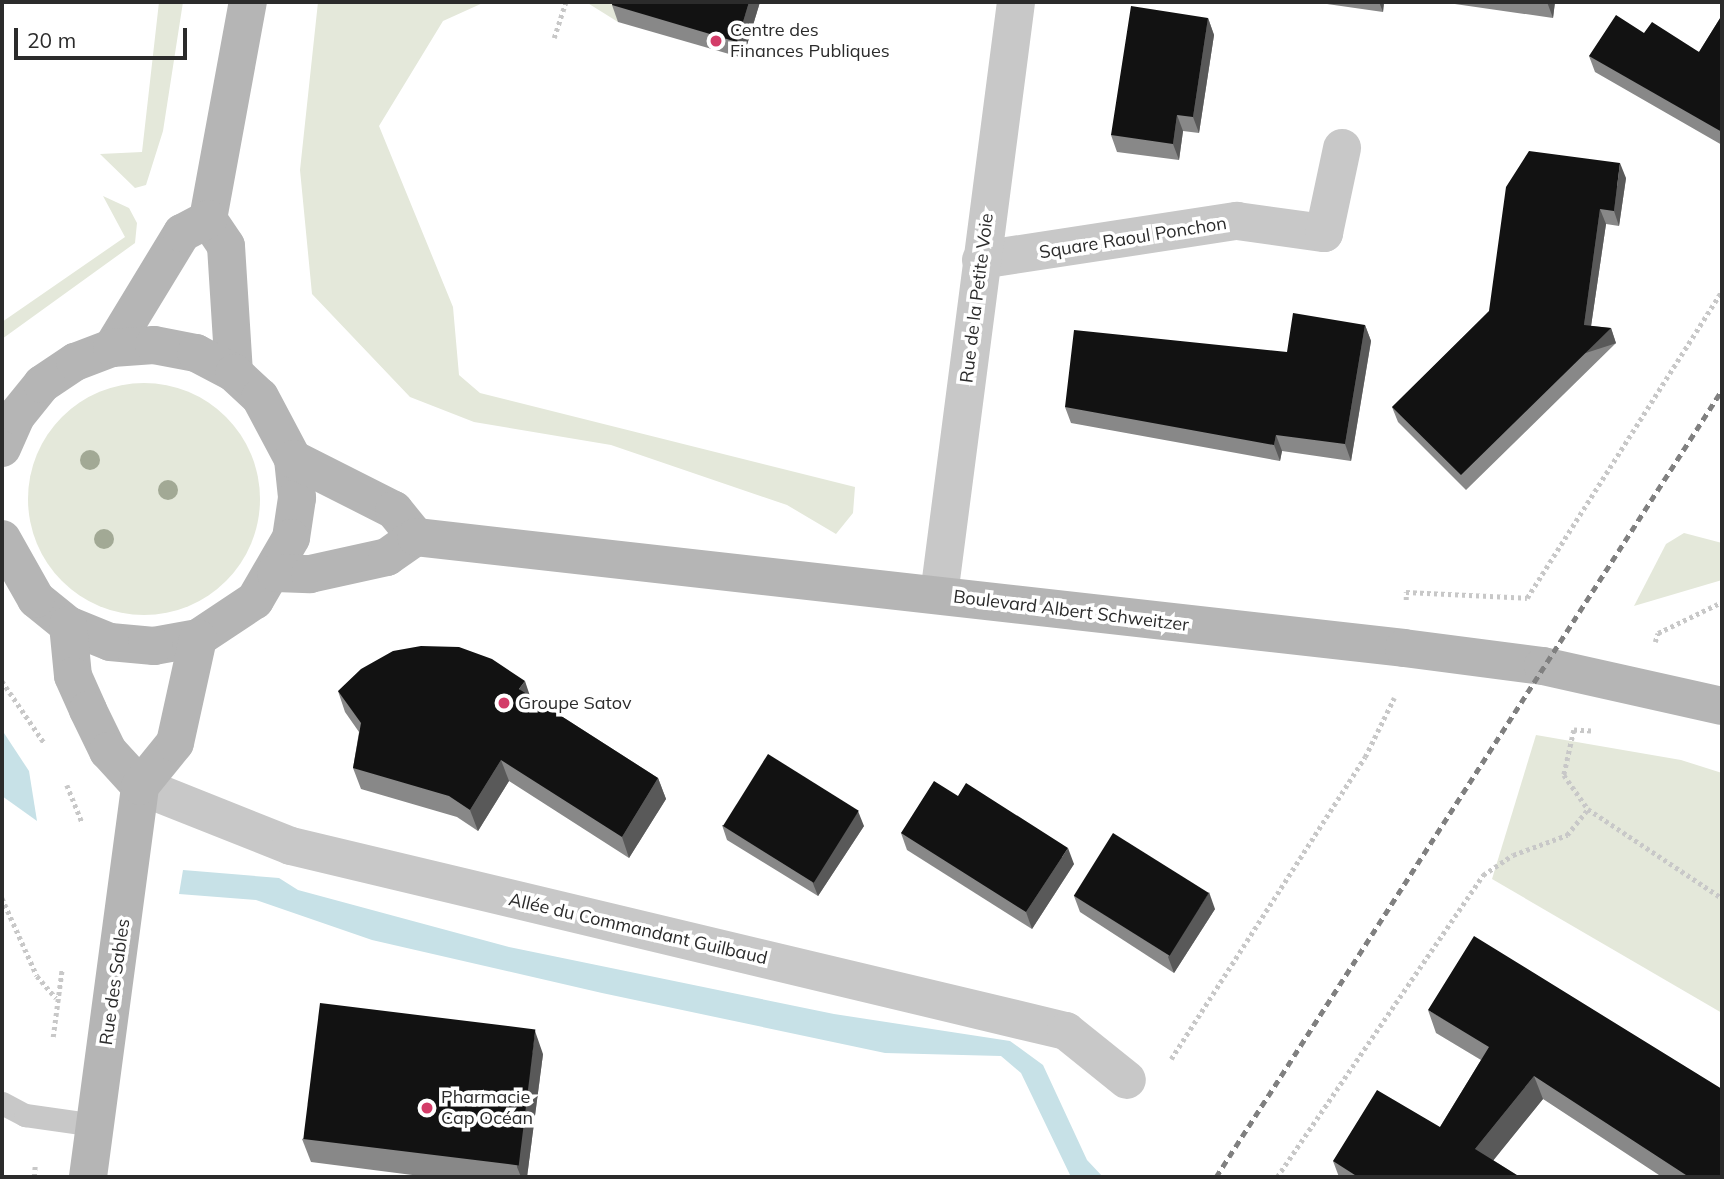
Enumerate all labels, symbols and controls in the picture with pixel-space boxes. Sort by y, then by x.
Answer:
scale bar [18,14,191,58]
place label: Centre des Finances Publiques [730,20,890,62]
text: 20 m [27,27,76,53]
marker: Centre des Finances Publiques [708,33,724,49]
street label: Rue de la Petite Voie [956,212,998,384]
street label: Square Raoul Ponchon [1038,213,1228,263]
street label: Boulevard Albert Schweitzer [952,586,1190,636]
place label: Groupe Satov [518,692,631,714]
marker: Groupe Satov [496,695,512,711]
street label: Allée du Commandant Guilbaud [507,889,769,969]
street label: Rue des Sables [95,917,135,1047]
place label: Pharmacie Cap Océan [441,1087,533,1130]
marker: Pharmacie Cap Océan [419,1100,435,1116]

